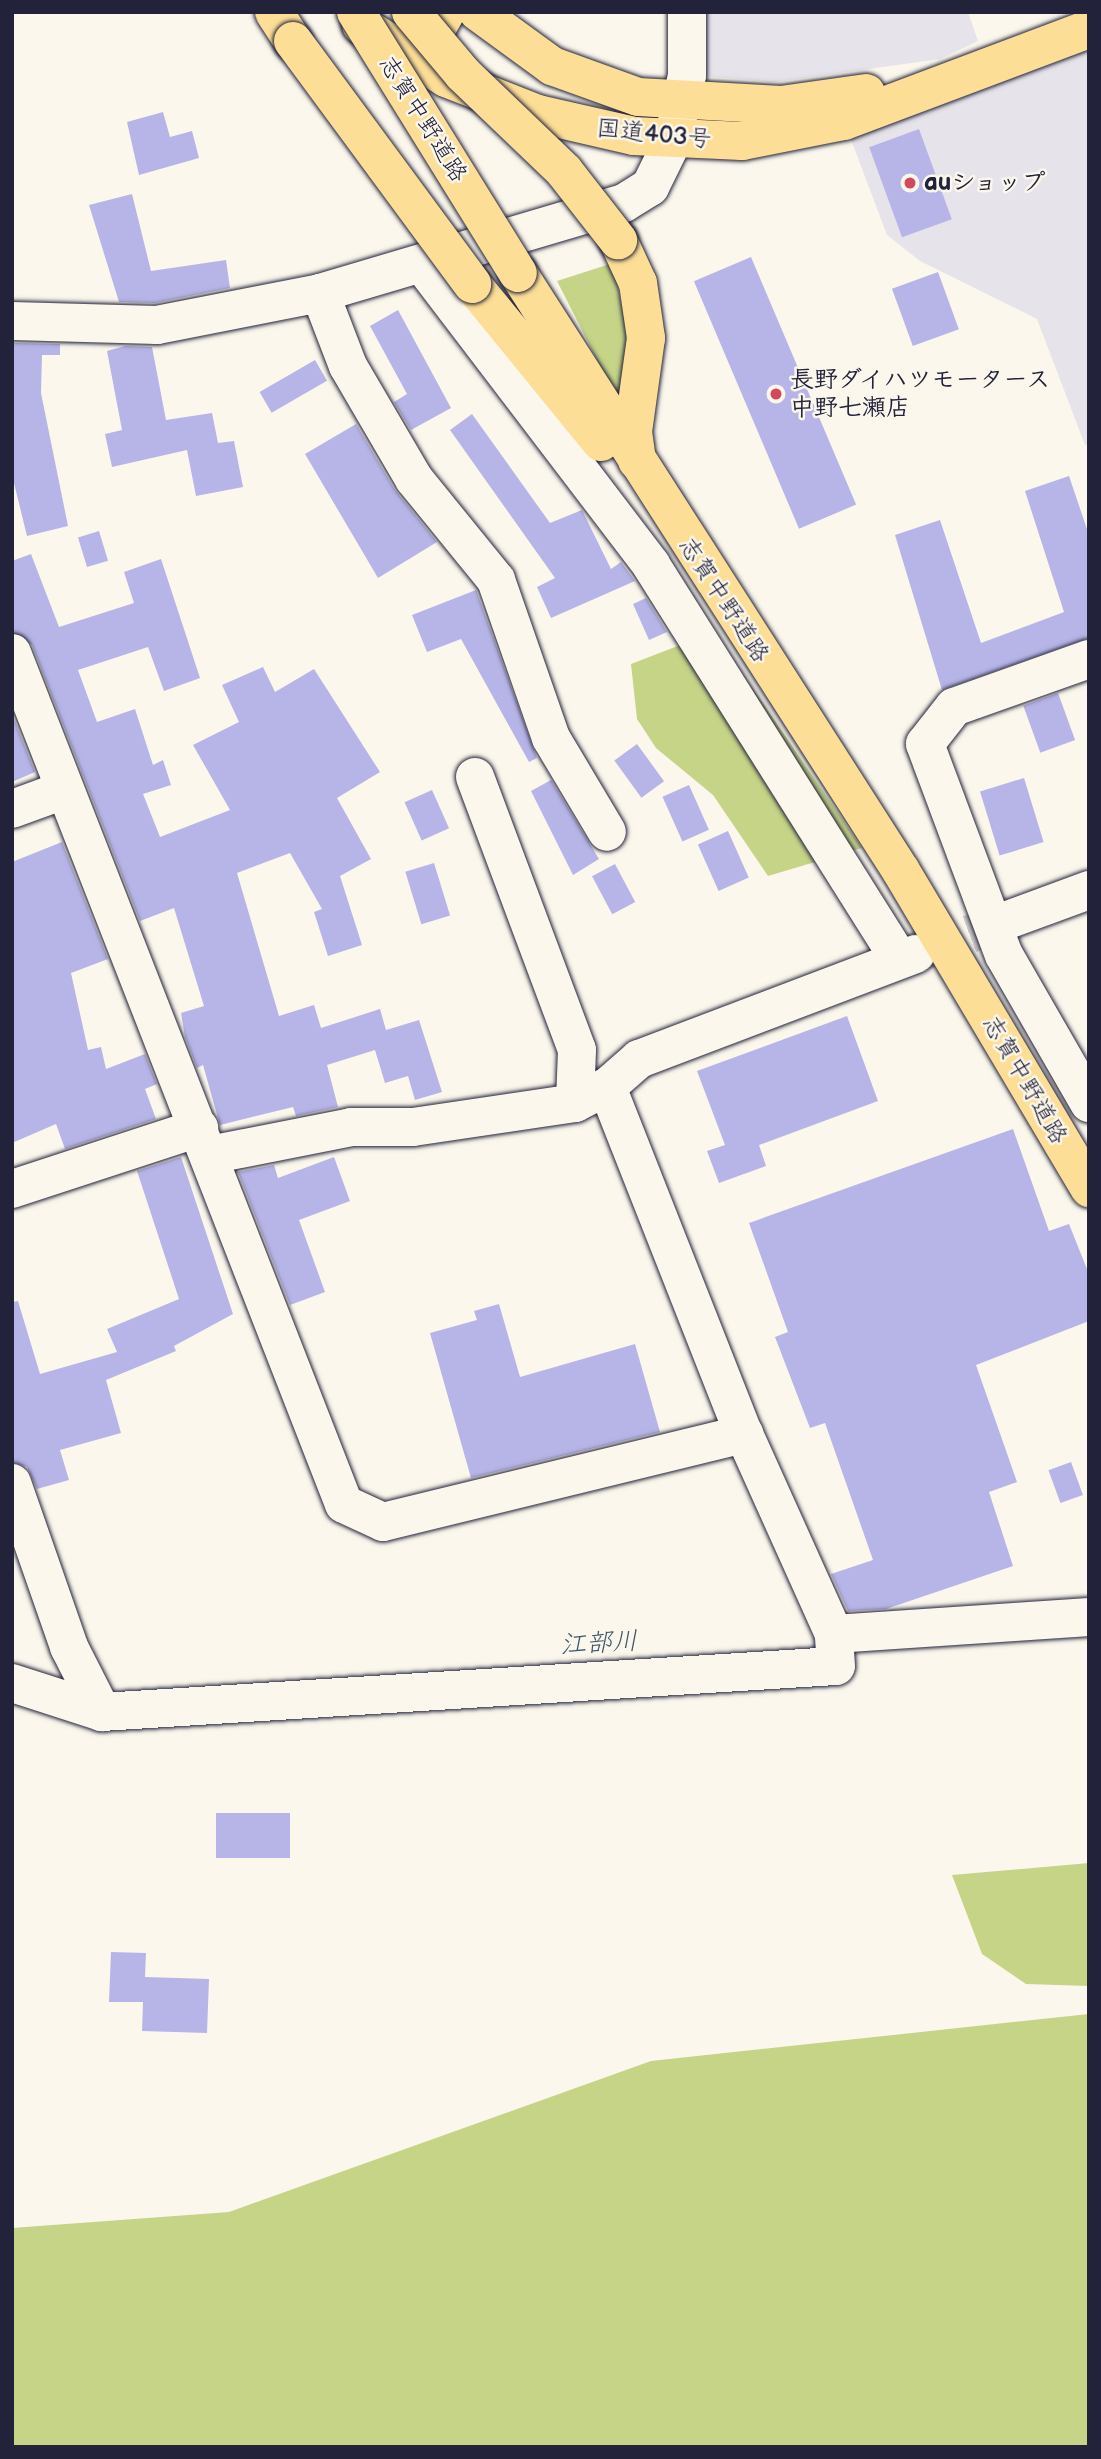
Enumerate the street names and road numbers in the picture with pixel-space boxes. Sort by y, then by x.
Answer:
street label: 志賀中野道路 [373,50,473,188]
street label: 国道403号 [595,114,713,154]
street label: 志賀中野道路 [673,532,775,668]
street label: 志賀中野道路 [977,1010,1073,1150]

